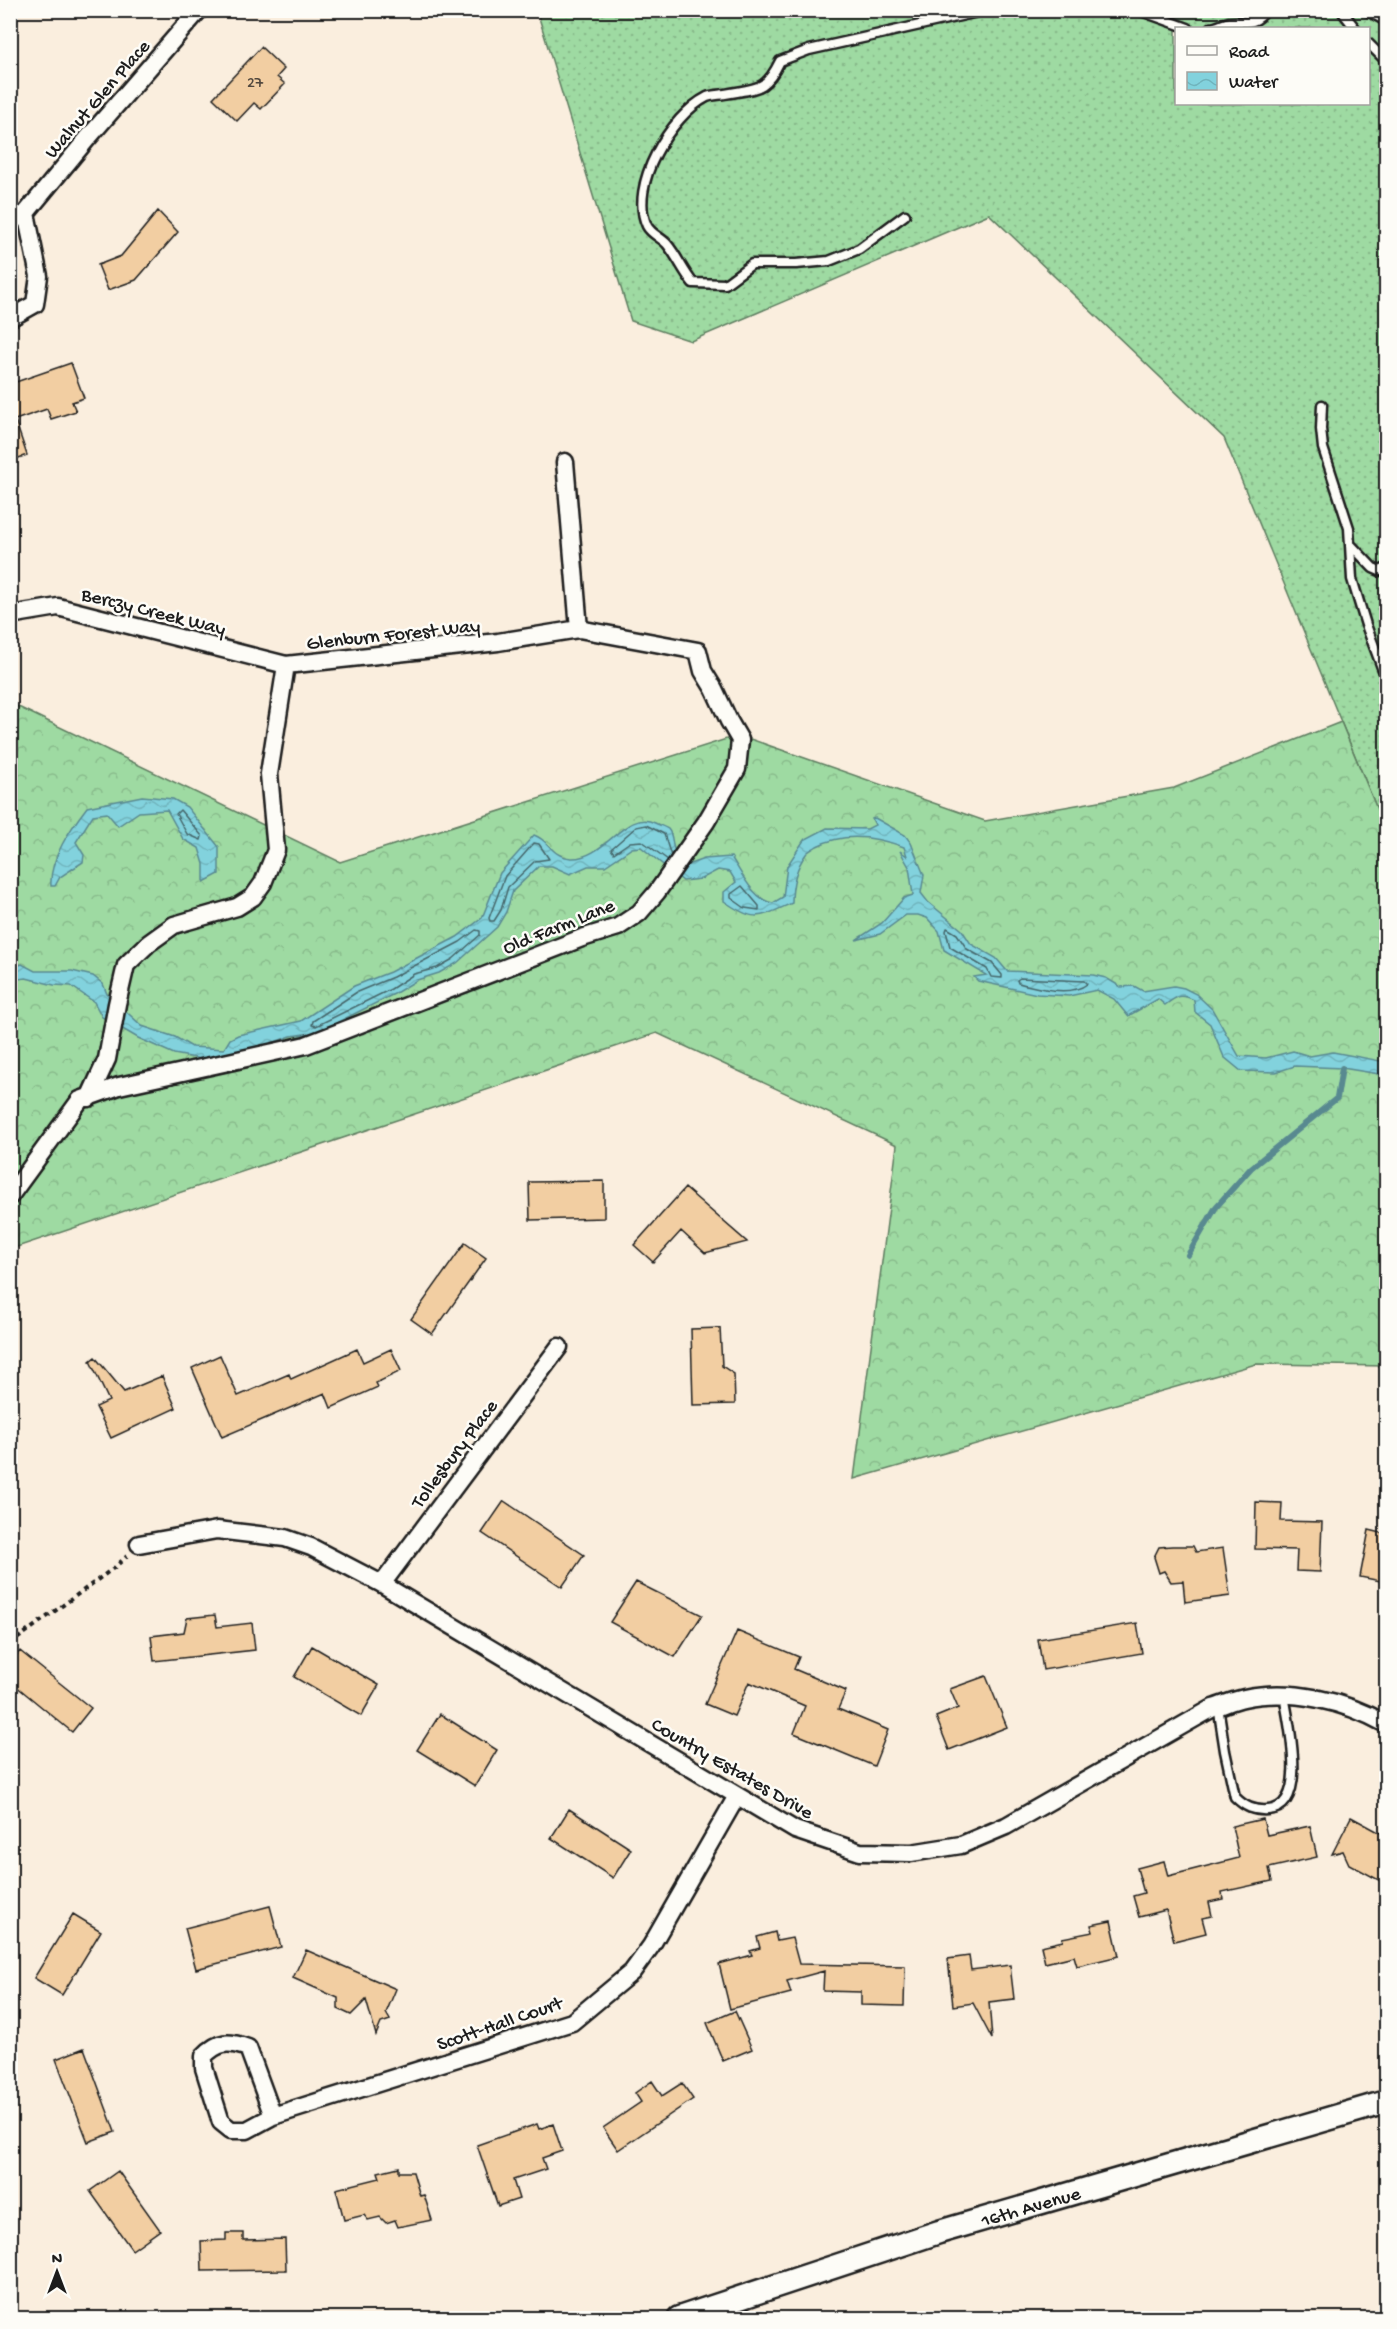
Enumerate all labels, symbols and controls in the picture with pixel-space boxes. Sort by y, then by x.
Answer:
legend [1175,27,1370,105]
street label: Walnut Glen Place [41,36,157,164]
text: Road [1229,43,1270,64]
text: Water [1229,73,1279,94]
house number: 27 [247,75,264,94]
street label: Berczy Creek Way [78,584,228,642]
street label: Glenburn Forest Way [305,616,481,657]
street label: Old Farm Lane [500,895,619,961]
street label: Tollesbury Place [407,1396,504,1515]
street label: Country Estates Drive [646,1714,817,1826]
street label: Scott-Hall Court [434,1993,568,2058]
street label: 16th Avenue [978,2183,1084,2234]
north arrow [27,2242,87,2302]
text: N [52,2251,63,2270]

